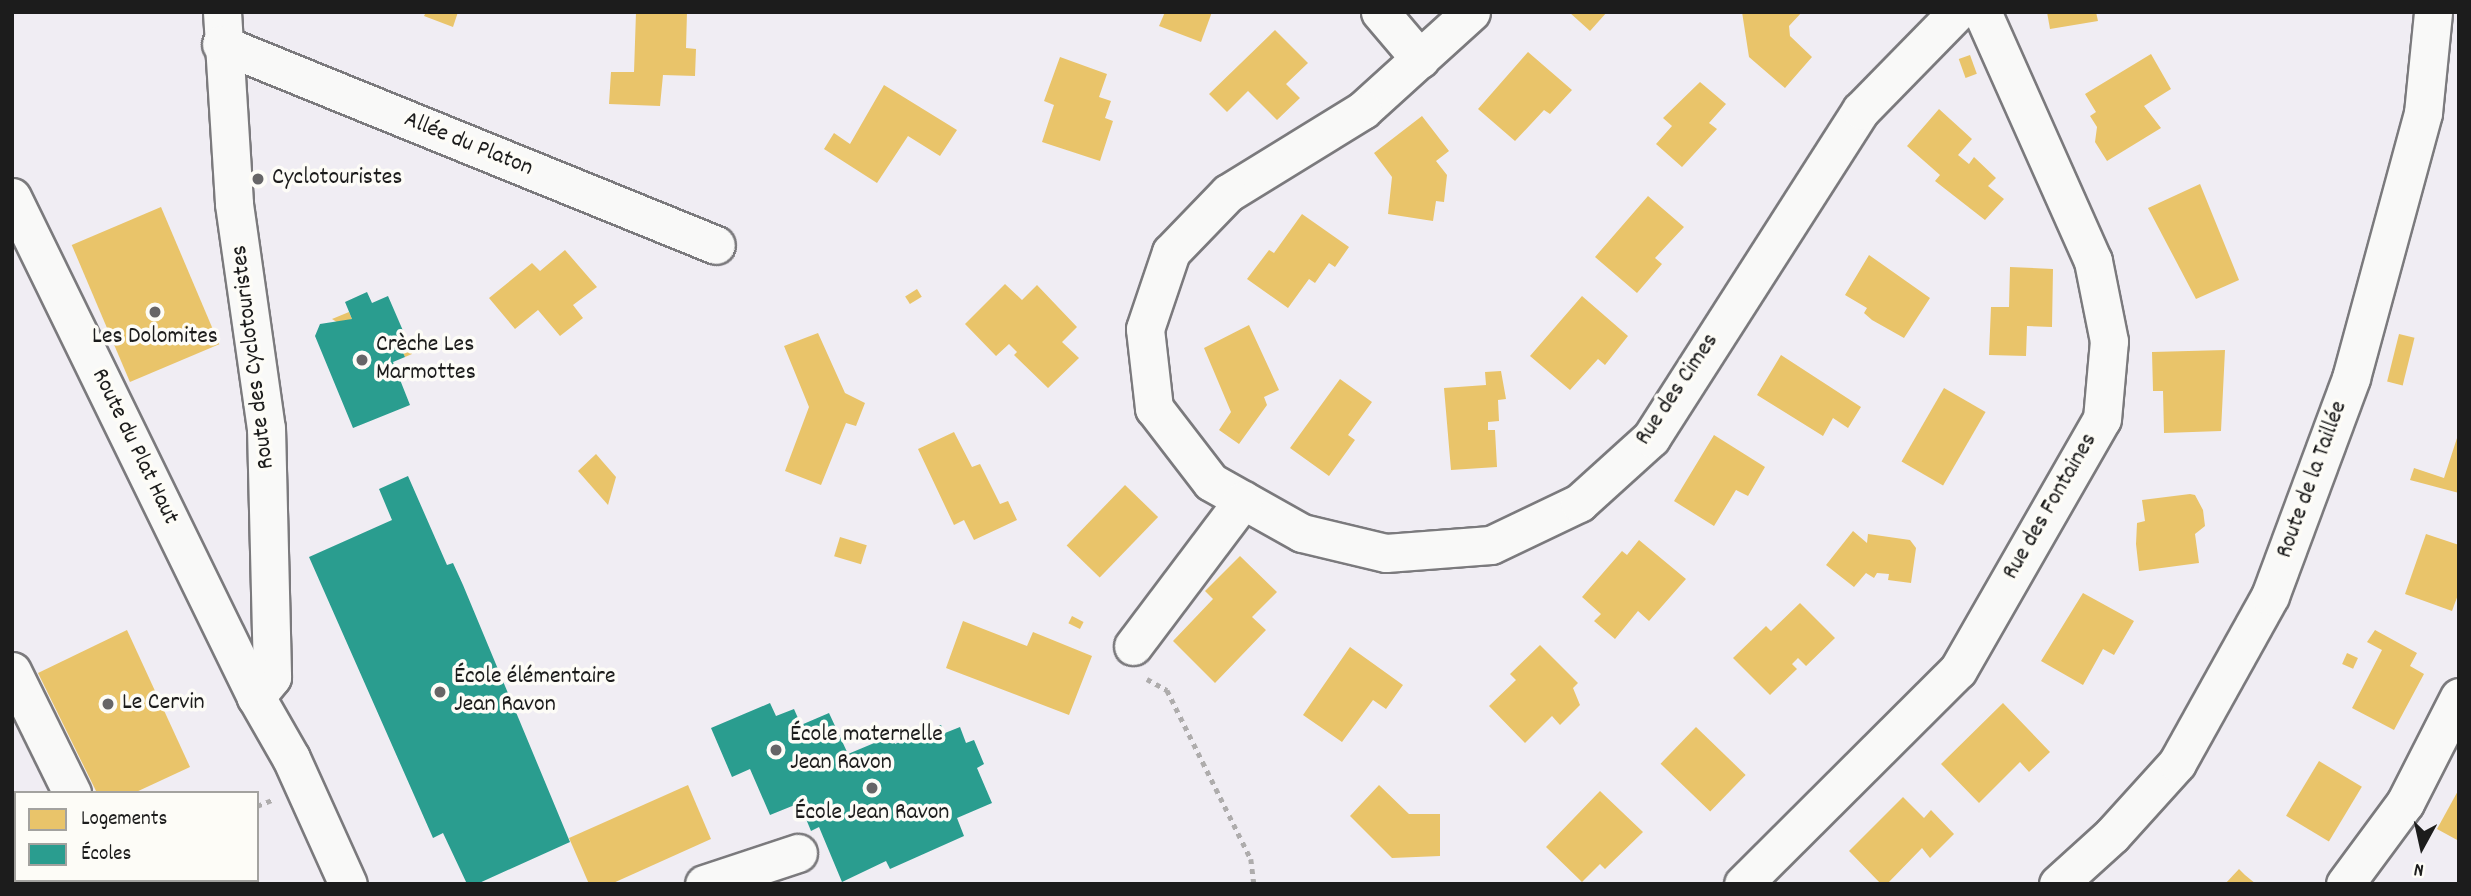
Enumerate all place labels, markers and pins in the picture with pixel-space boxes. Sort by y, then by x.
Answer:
place label: Cyclotouristes [272,165,402,193]
marker: Cyclotouristes [250,171,266,187]
marker: Les Dolomites [147,304,163,320]
place label: Les Dolomites [92,324,218,352]
place label: Crèche Les Marmottes [376,332,476,388]
marker: Crèche Les Marmottes [354,352,370,368]
place label: École élémentaire Jean Ravon [454,664,615,720]
marker: École élémentaire Jean Ravon [432,684,448,700]
place label: Le Cervin [122,690,205,718]
marker: Le Cervin [100,696,116,712]
place label: École maternelle Jean Ravon [790,722,943,778]
marker: École maternelle Jean Ravon [768,742,784,758]
marker: École Jean Ravon [864,780,880,796]
place label: École Jean Ravon [795,800,949,828]

